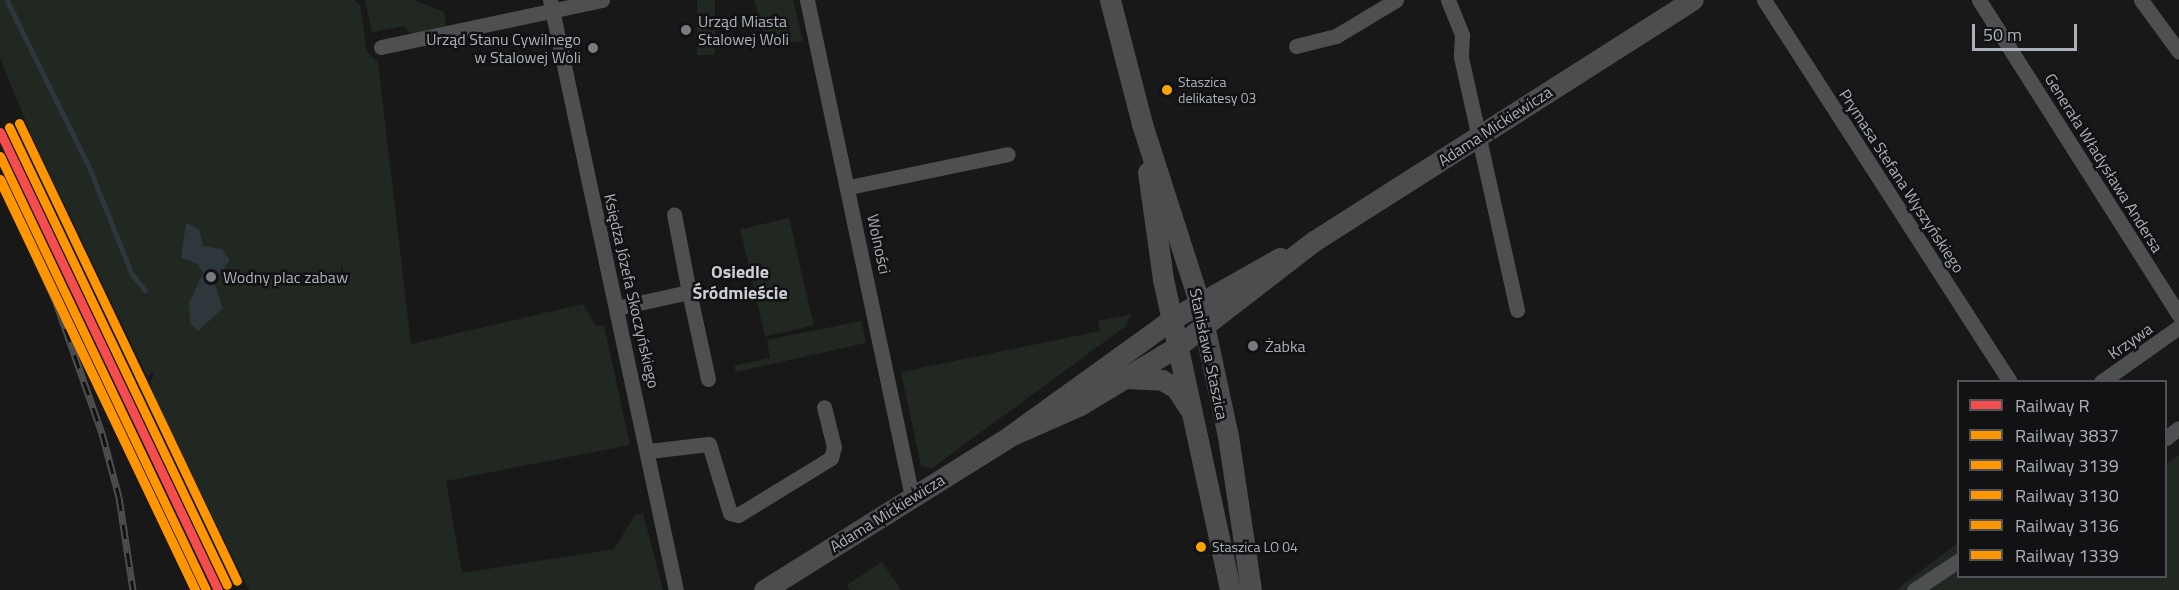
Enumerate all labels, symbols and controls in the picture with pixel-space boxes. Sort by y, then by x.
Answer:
place label: Urząd Miasta Stalowej Woli [698,11,789,49]
scale bar [1975,12,2080,50]
text: 50 m [1983,21,2022,48]
marker: Urząd Miasta Stalowej Woli [679,23,693,37]
place label: Urząd Stanu Cywilnego w Stalowej Woli [426,29,581,67]
marker: Urząd Stanu Cywilnego w Stalowej Woli [586,41,600,55]
street label: Generała Władysława Andersa [2041,70,2167,256]
place label: Staszica delikatesy 03 [1178,74,1256,106]
street label: Adama Mickiewicza [1434,82,1556,170]
marker: Staszica delikatesy 03 [1161,84,1173,96]
street label: Prymasa Stefana Wyszyńskiego [1835,86,1969,276]
street label: Księdza Józefa Skoczyńskiego [600,192,664,390]
street label: Wolności [863,212,895,276]
district label: Osiedle Śródmieście [692,262,788,304]
place label: Wodny plac zabaw [223,267,348,287]
marker: Wodny plac zabaw [204,270,218,284]
street label: Stanisława Staszica [1186,287,1232,421]
street label: Krzywa [2104,319,2156,363]
place label: Żabka [1265,336,1306,356]
marker: Żabka [1246,339,1260,353]
legend [1957,380,2167,578]
text: Railway R [2015,392,2090,419]
text: Railway 3837 [2015,422,2119,449]
text: Railway 3139 [2015,452,2119,479]
street label: Adama Mickiewicza [826,470,948,556]
text: Railway 3130 [2015,482,2119,509]
text: Railway 3136 [2015,512,2119,539]
place label: Staszica LO 04 [1212,539,1298,555]
marker: Staszica LO 04 [1195,541,1207,553]
text: Railway 1339 [2015,542,2119,569]

